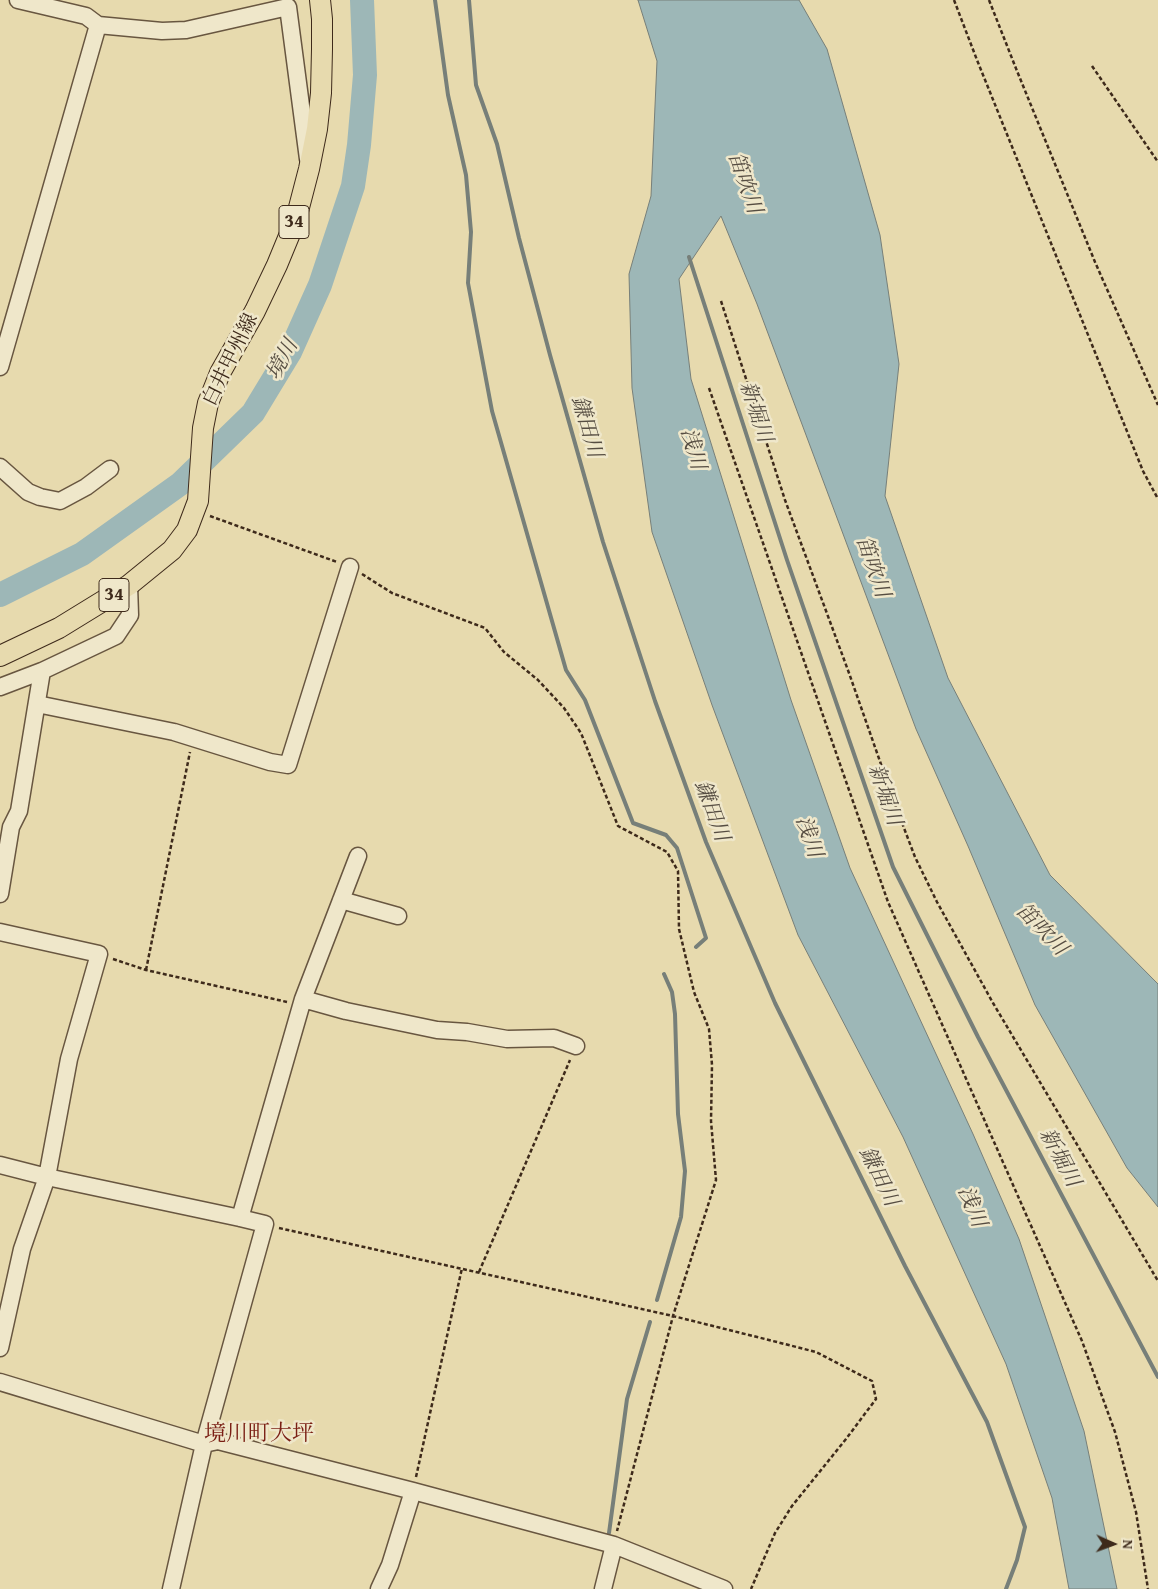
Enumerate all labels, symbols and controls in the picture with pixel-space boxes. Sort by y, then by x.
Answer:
water label: 笛吹川 [722,149,766,217]
road number: 34 [279,206,309,238]
street label: 白井甲州線 [198,310,264,410]
water label: 境川 [262,336,304,384]
water label: 新堀川 [733,378,777,446]
water label: 鎌田川 [565,393,607,461]
water label: 浅川 [674,425,710,473]
water label: 笛吹川 [850,533,894,601]
road number: 34 [99,578,129,612]
water label: 新堀川 [862,761,906,829]
water label: 鎌田川 [688,777,734,845]
water label: 浅川 [789,813,827,861]
water label: 笛吹川 [1010,899,1072,961]
water label: 新堀川 [1033,1124,1085,1192]
water label: 鎌田川 [853,1143,903,1211]
water label: 浅川 [951,1183,991,1231]
district label: 境川町大坪 [204,1421,314,1447]
north arrow [1088,1519,1138,1569]
text: N [1118,1539,1138,1550]

